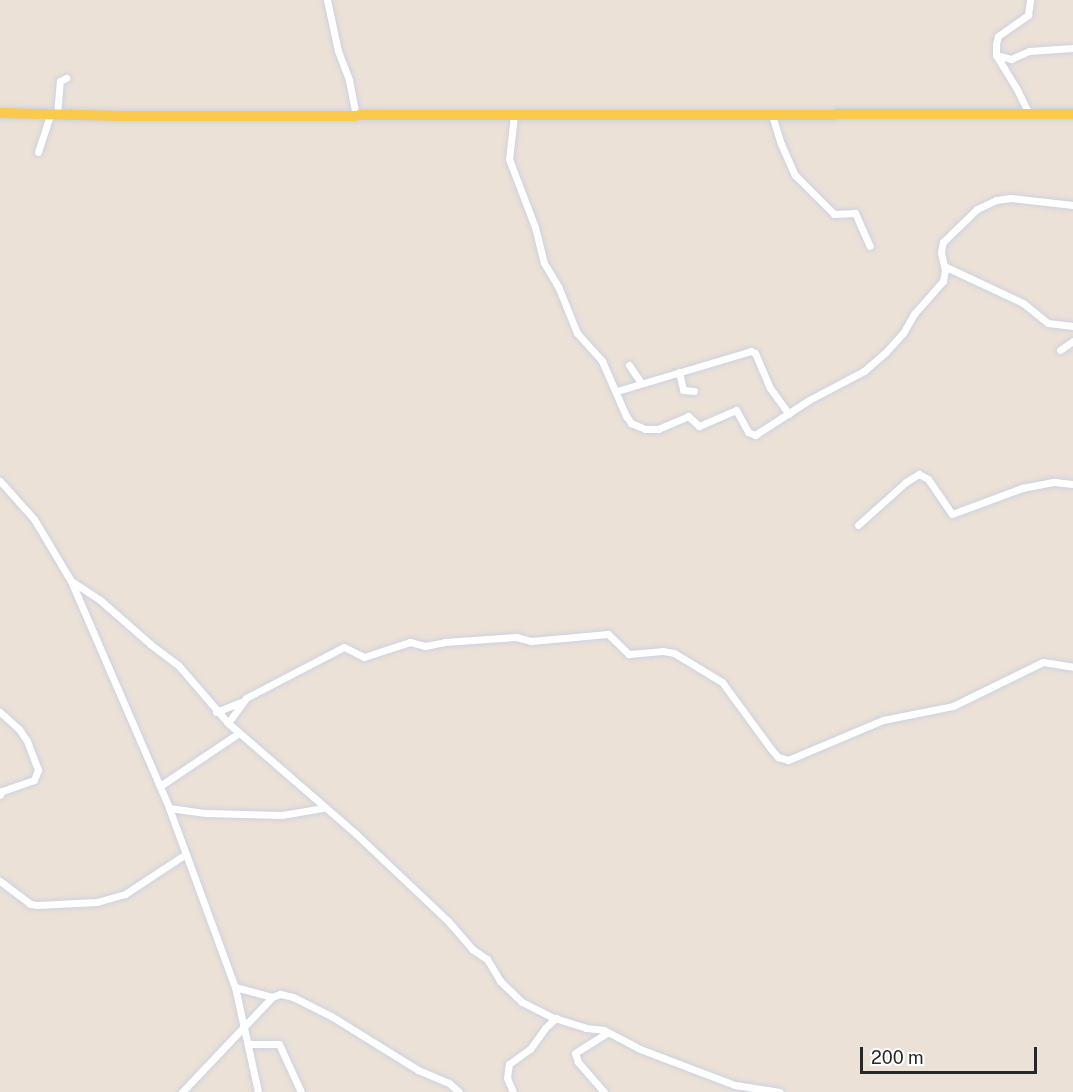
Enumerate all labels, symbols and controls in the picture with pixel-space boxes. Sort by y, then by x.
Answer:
scale bar [863,1035,1040,1073]
text: 200 m [871,1047,924,1068]

